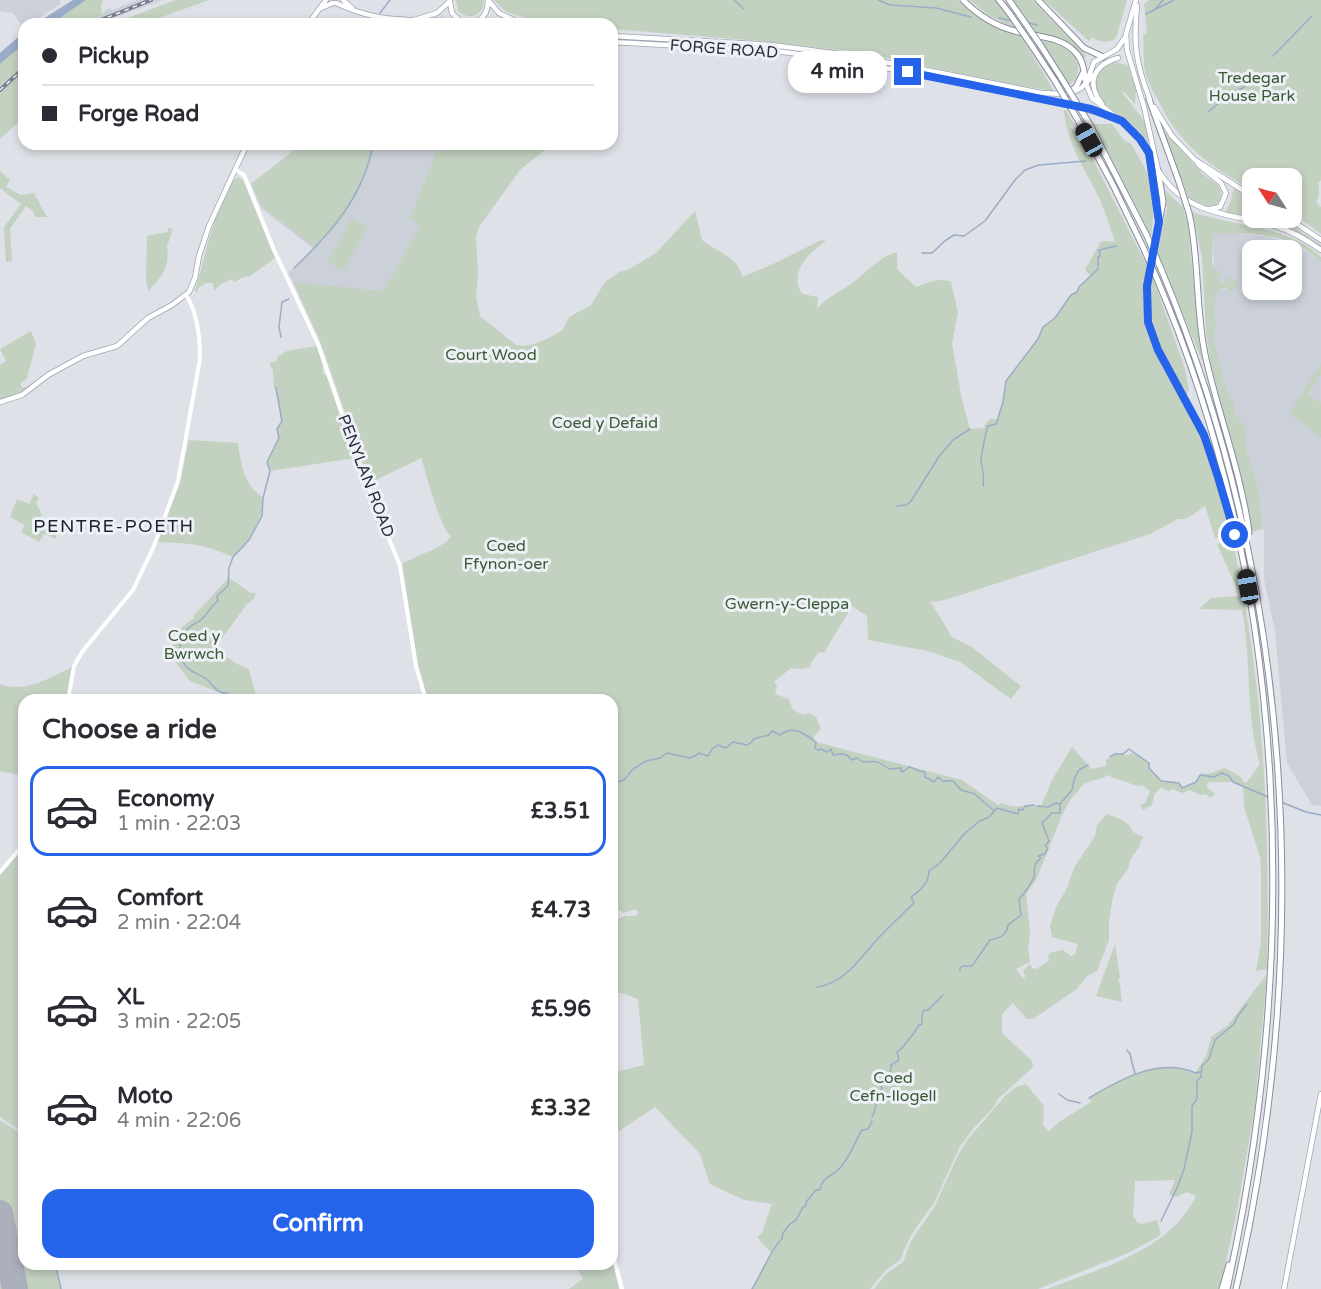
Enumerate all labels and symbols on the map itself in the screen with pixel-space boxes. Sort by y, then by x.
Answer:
street label: FORGE ROAD [669,35,779,63]
callout: 4 min [788,51,887,93]
route end [894,58,921,85]
park label: Tredegar House Park [1209,68,1295,106]
car [1072,120,1106,160]
north arrow [1242,168,1302,228]
park label: Court Wood [445,345,537,365]
street label: PENYLAN ROAD [333,412,399,540]
park label: Coed y Defaid [552,413,658,433]
district label: PENTRE-POETH [33,515,195,537]
route start [1221,521,1248,548]
park label: Coed Ffynon-oer [464,536,549,574]
car [1236,568,1260,606]
park label: Gwern-y-Cleppa [725,594,849,614]
park label: Coed y Bwrwch [164,626,224,664]
park label: Coed Cefn-llogell [849,1068,937,1106]

